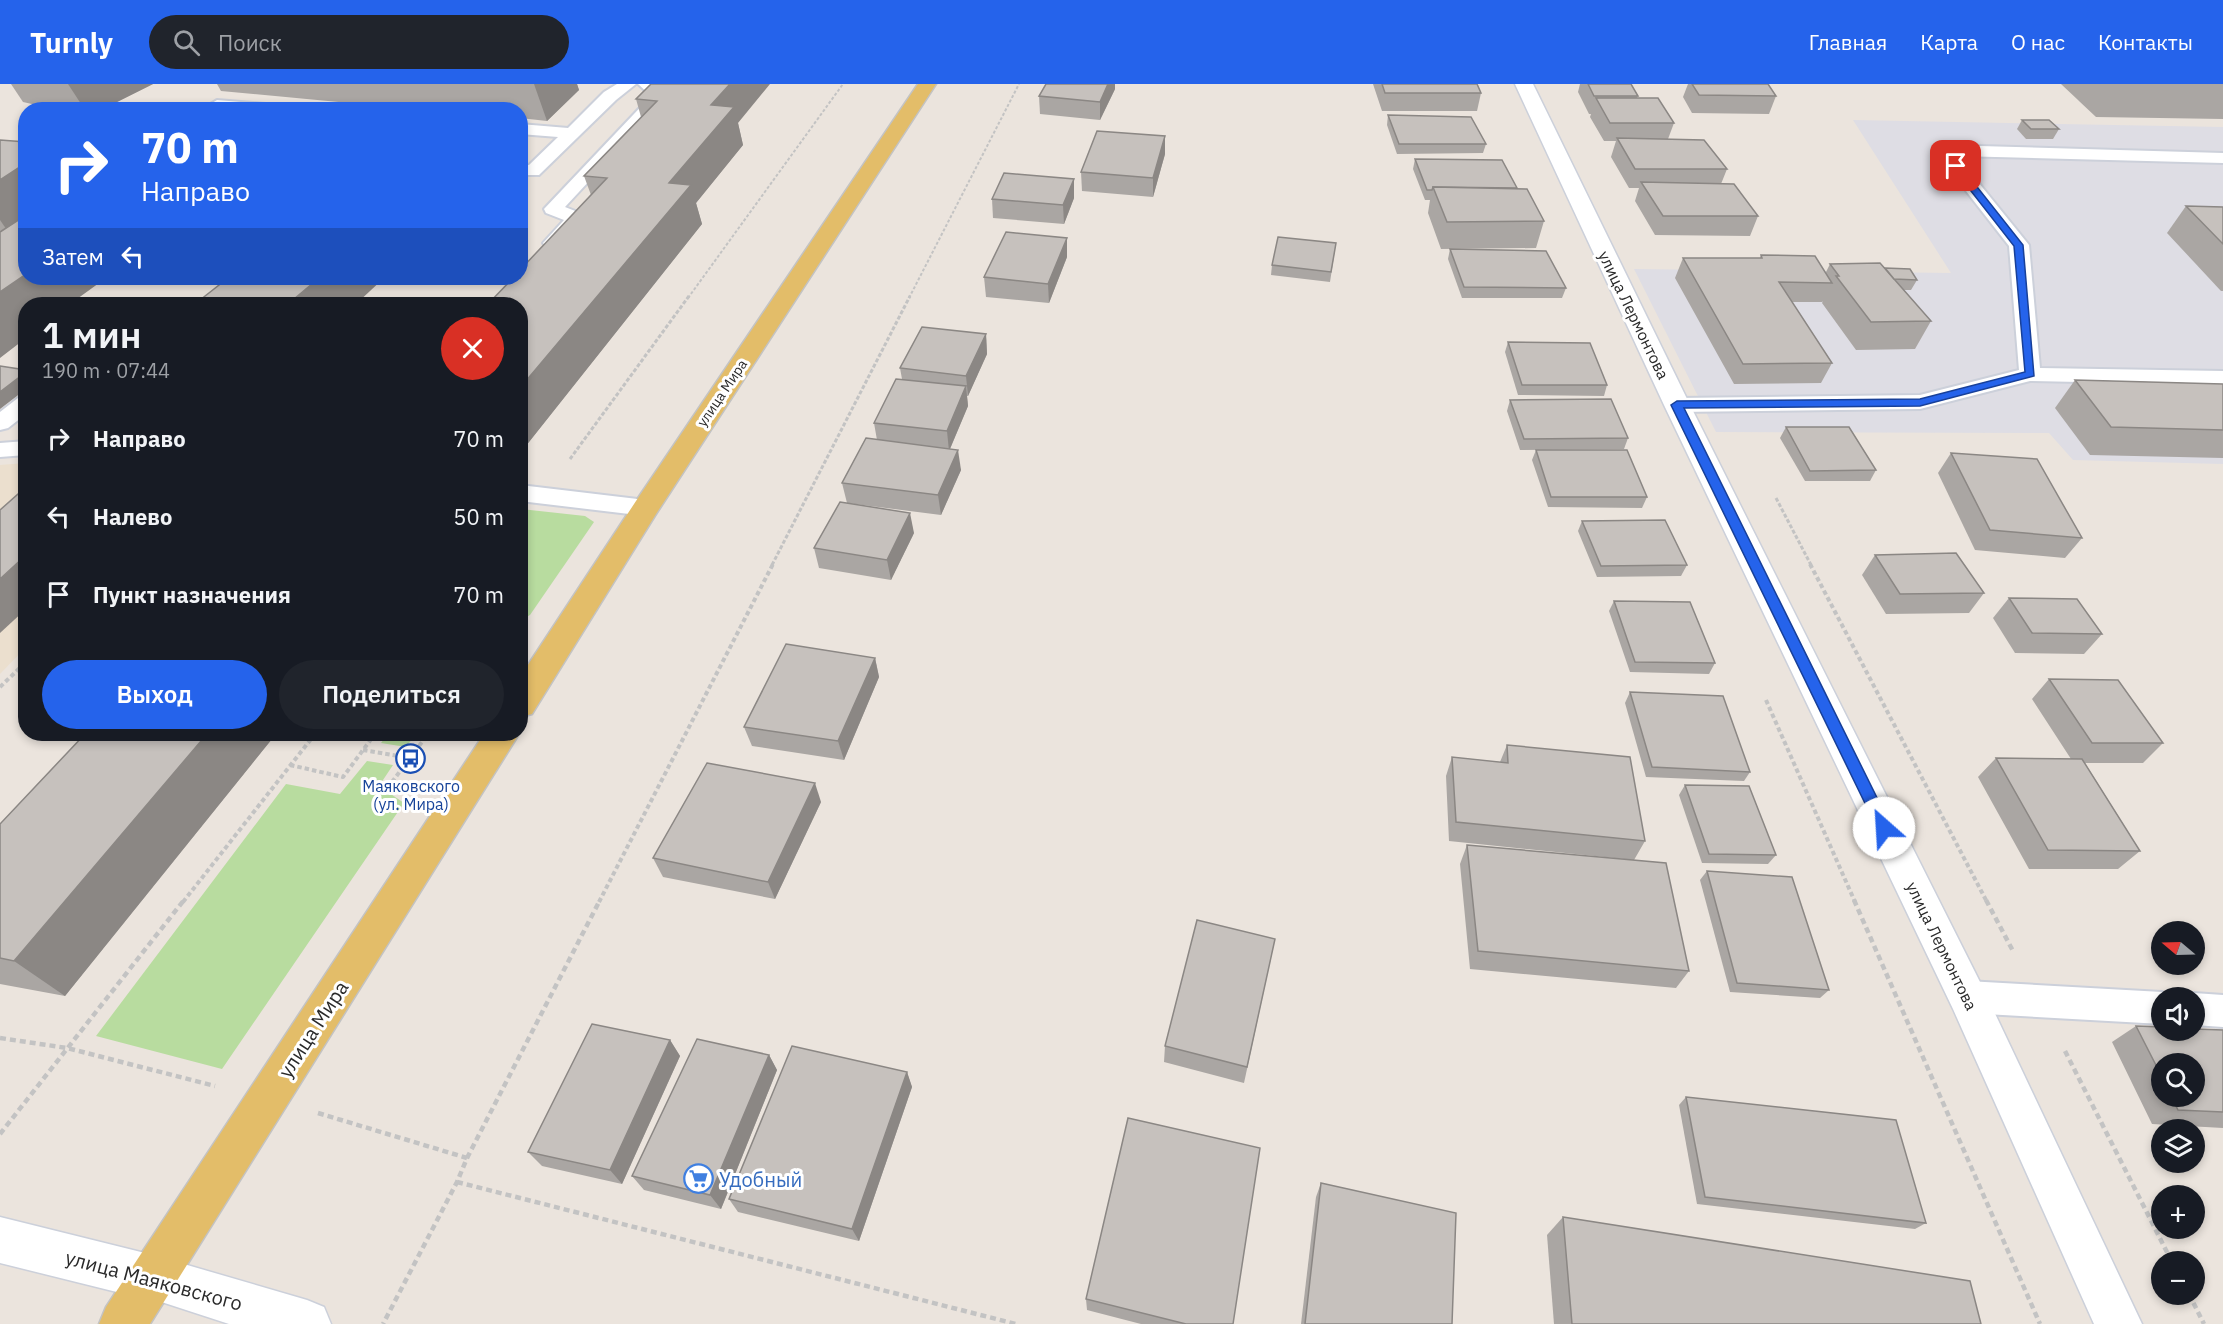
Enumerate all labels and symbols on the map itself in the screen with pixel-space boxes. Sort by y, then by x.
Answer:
pin [1930,140,1981,191]
street label: улица Лермонтова [1594,248,1674,383]
street label: улица Мира [693,355,751,430]
bus stop icon: Маяковского (ул. Мира) [395,742,427,774]
place label: Маяковского (ул. Мира) [362,776,460,814]
position arrow [1852,796,1916,860]
street label: улица Лермонтова [1902,879,1982,1014]
north arrow [2151,921,2205,975]
street label: улица Мира [272,975,355,1083]
supermarket icon: Удобный [682,1163,714,1195]
place label: Удобный [719,1166,802,1193]
street label: улица Маяковского [62,1243,246,1317]

